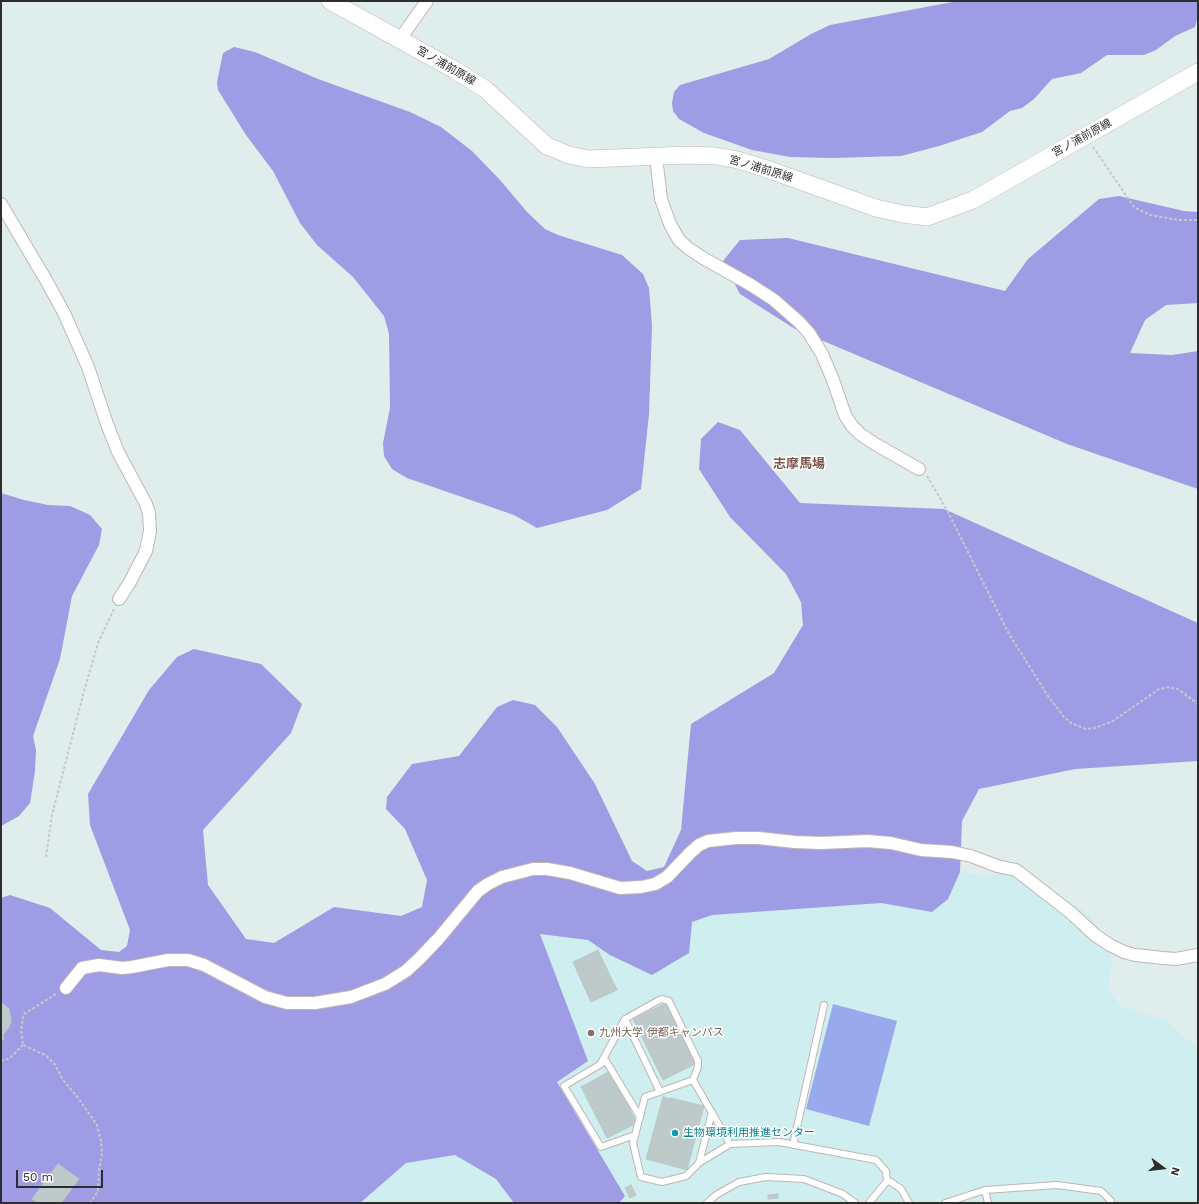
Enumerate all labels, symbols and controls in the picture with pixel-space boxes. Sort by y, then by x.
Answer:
street label: 宮ノ浦前原線 [414,44,478,88]
street label: 宮ノ浦前原線 [1050,116,1114,160]
street label: 宮ノ浦前原線 [728,153,794,185]
district label: 志摩馬場 [773,456,825,472]
place label: 九州大学 伊都キャンパス [599,1026,724,1040]
marker: 九州大学 伊都キャンパス [586,1028,596,1038]
place label: 生物環境利用推進センター [683,1126,815,1140]
marker: 生物環境利用推進センター [670,1128,680,1138]
north arrow [1143,1148,1183,1188]
scale bar [18,1162,105,1188]
text: N [1168,1166,1182,1177]
text: 50 m [23,1170,53,1184]

